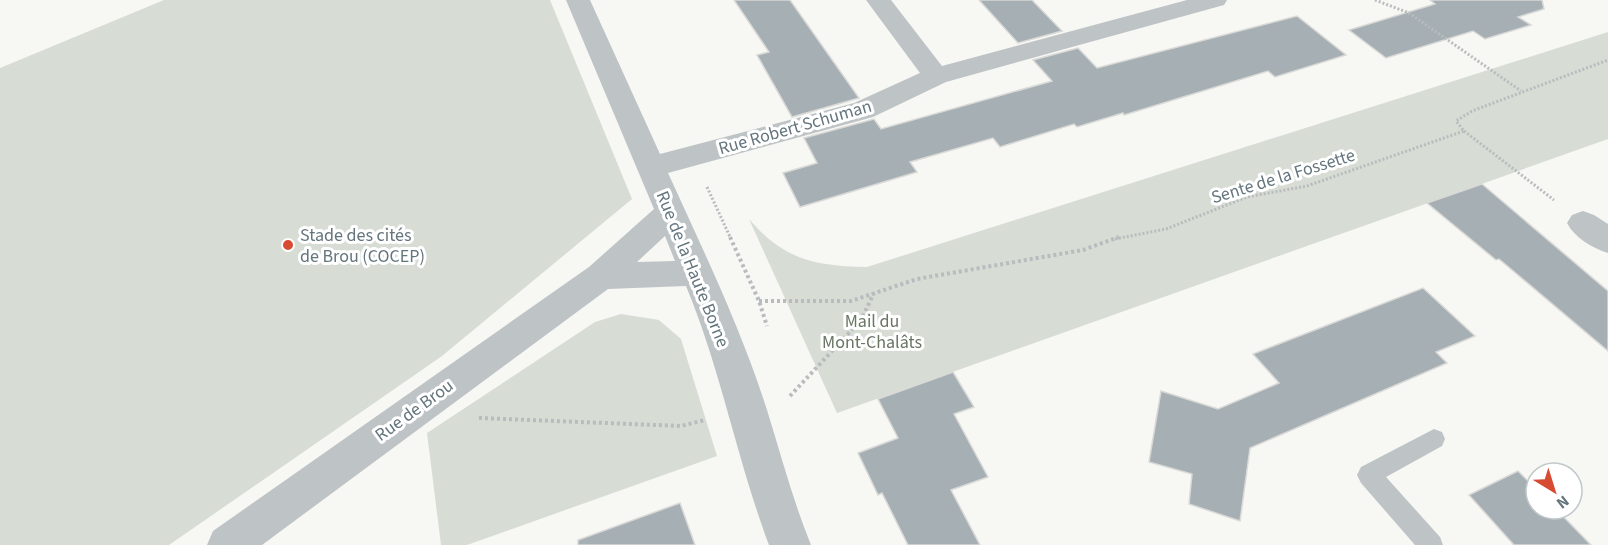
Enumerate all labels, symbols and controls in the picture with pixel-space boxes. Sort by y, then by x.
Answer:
street label: Rue Robert Schuman [716,94,875,161]
street label: Sente de la Fossette [1208,143,1358,210]
street label: Rue de la Haute Borne [650,187,735,351]
place label: Stade des cités de Brou (COCEP) [300,223,425,269]
marker: Stade des cités de Brou (COCEP) [281,238,295,252]
park label: Mail du Mont-Chalâts [822,309,922,355]
street label: Rue de Brou [370,373,459,447]
north arrow [1524,461,1584,521]
text: N [1552,490,1574,514]

